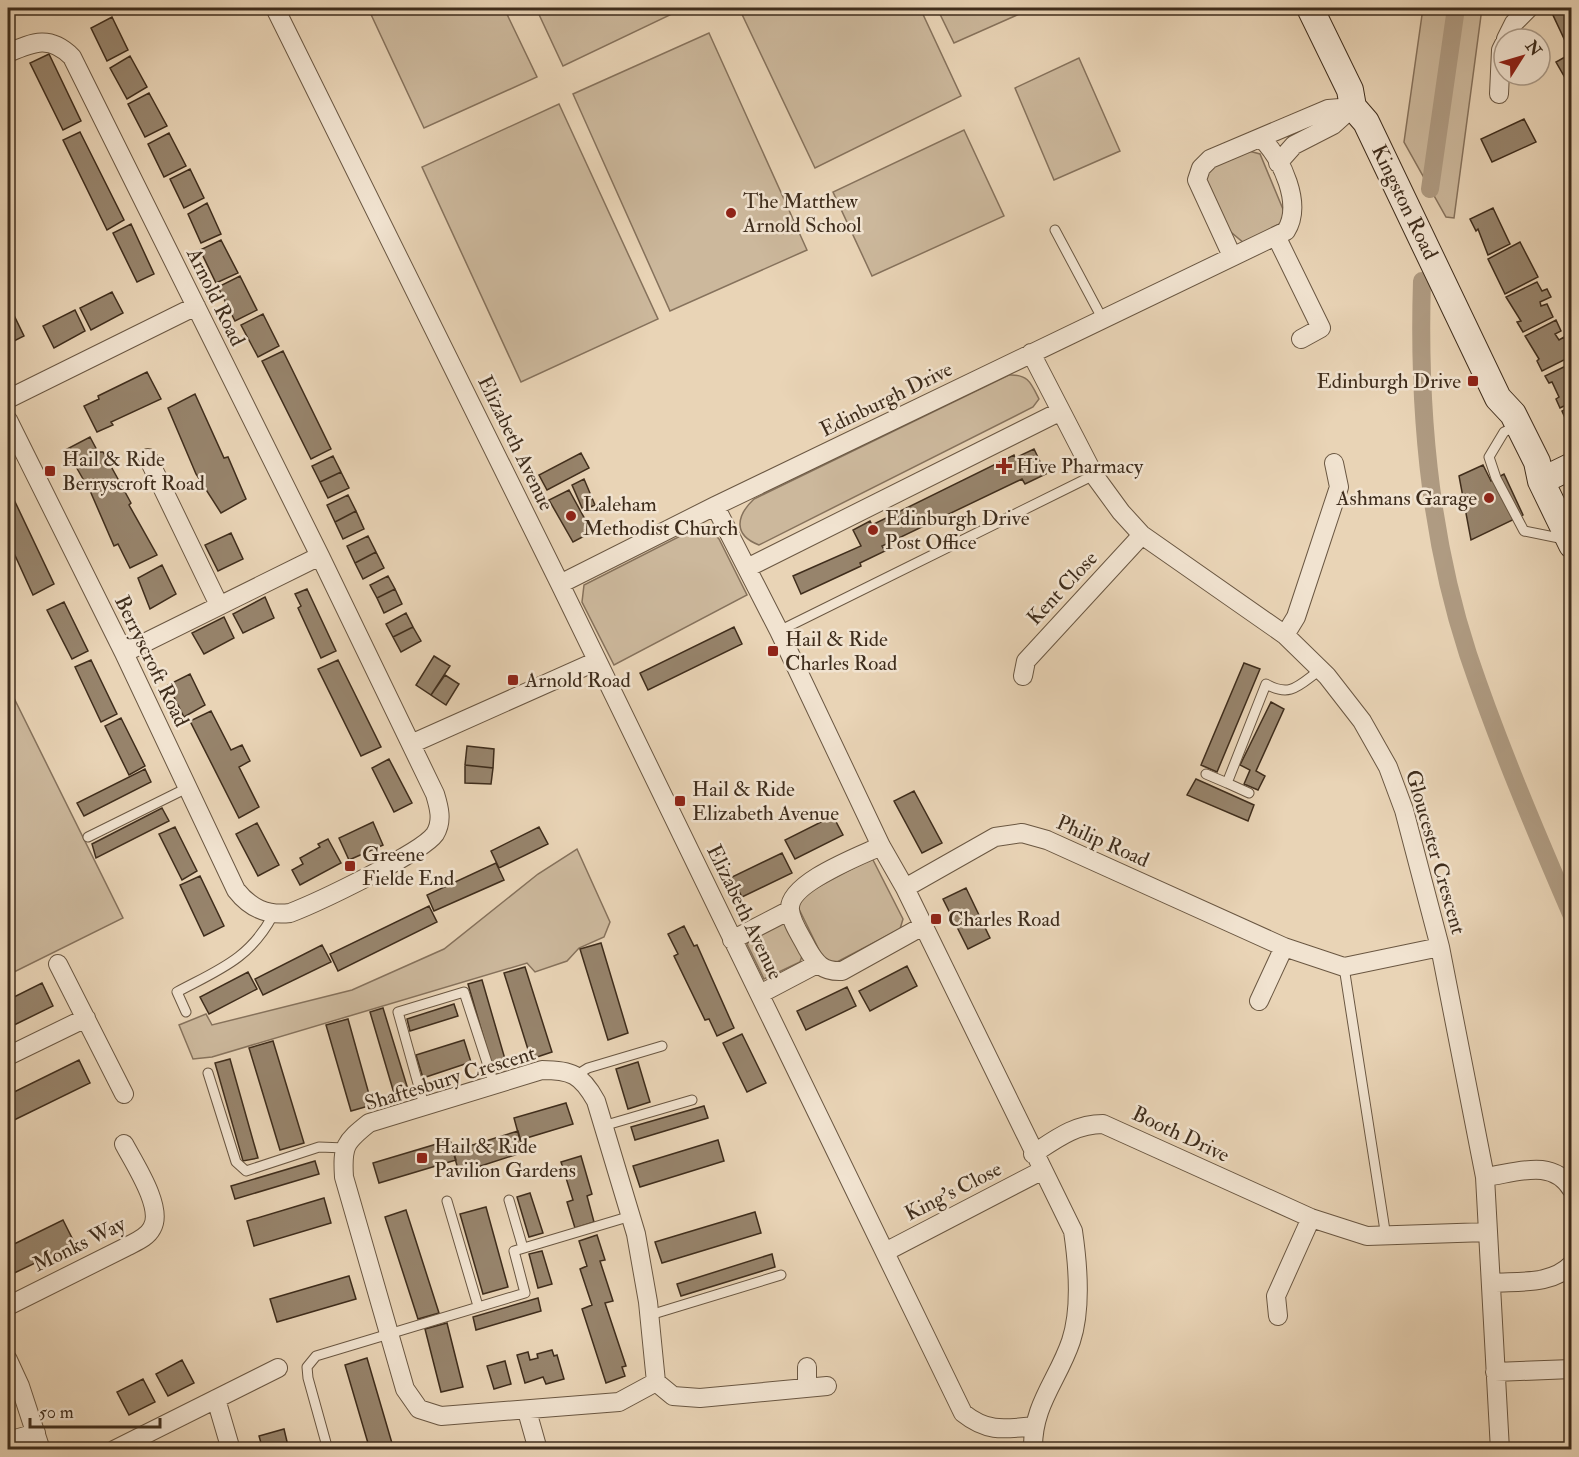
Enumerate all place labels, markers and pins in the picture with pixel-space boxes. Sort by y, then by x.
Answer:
place label: The Matthew Arnold School [742,188,862,239]
marker: The Matthew Arnold School [724,206,738,220]
place label: Edinburgh Drive [1317,368,1461,395]
marker: Edinburgh Drive [1466,374,1480,388]
place label: Hail & Ride Berryscroft Road [62,446,206,497]
place label: Hive Pharmacy [1016,453,1144,480]
marker: Hive Pharmacy [997,459,1011,473]
marker: Hail & Ride Berryscroft Road [43,464,57,478]
place label: Ashmans Garage [1335,485,1477,512]
place label: Laleham Methodist Church [583,491,738,542]
marker: Ashmans Garage [1482,491,1496,505]
place label: Edinburgh Drive Post Office [885,505,1030,556]
marker: Laleham Methodist Church [564,509,578,523]
marker: Edinburgh Drive Post Office [866,523,880,537]
place label: Hail & Ride Charles Road [785,626,898,677]
marker: Hail & Ride Charles Road [766,644,780,658]
place label: Arnold Road [524,667,632,694]
marker: Arnold Road [506,673,520,687]
place label: Hail & Ride Elizabeth Avenue [692,776,839,827]
marker: Hail & Ride Elizabeth Avenue [673,794,687,808]
place label: Greene Fielde End [362,841,455,892]
marker: Greene Fielde End [343,859,357,873]
place label: Charles Road [948,906,1061,933]
marker: Charles Road [929,912,943,926]
place label: Hail & Ride Pavilion Gardens [434,1133,576,1184]
marker: Hail & Ride Pavilion Gardens [415,1151,429,1165]

